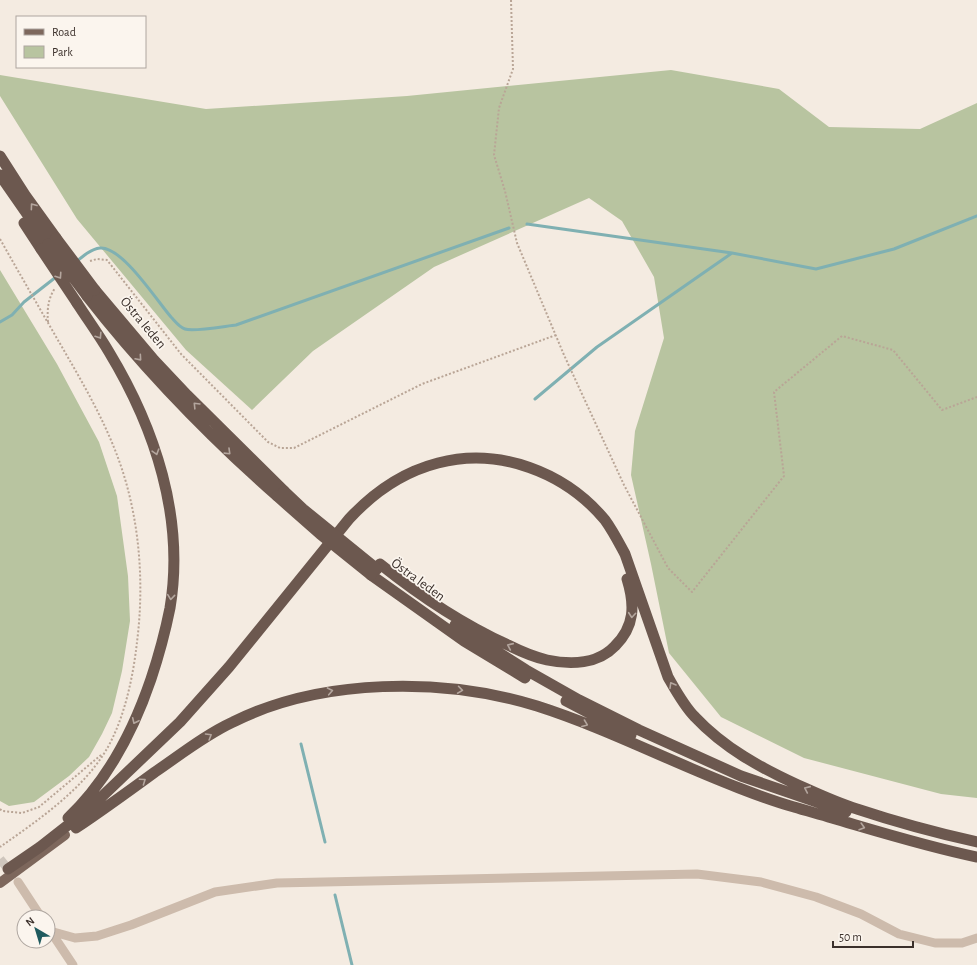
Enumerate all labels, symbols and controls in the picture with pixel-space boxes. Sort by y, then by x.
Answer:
legend [16,16,146,68]
text: Road [52,26,76,38]
text: Park [52,46,73,58]
one-way arrow [31,204,38,211]
one-way arrow [54,272,61,279]
street label: Östra leden [118,293,171,351]
one-way arrow [94,332,101,339]
one-way arrow [134,353,141,361]
one-way arrow [193,402,201,410]
one-way arrow [223,447,231,455]
one-way arrow [151,449,160,456]
street label: Östra leden [389,554,449,604]
one-way arrow [167,594,176,600]
one-way arrow [627,612,636,618]
one-way arrow [506,642,513,650]
one-way arrow [670,682,677,689]
one-way arrow [457,685,463,694]
one-way arrow [327,688,333,696]
one-way arrow [132,717,140,724]
one-way arrow [581,719,588,727]
one-way arrow [205,733,212,740]
one-way arrow [139,779,146,786]
one-way arrow [803,785,810,793]
one-way arrow [858,822,865,831]
north arrow [16,909,56,949]
text: N [24,915,37,928]
scale bar [833,923,913,949]
text: 50 m [839,931,862,943]

